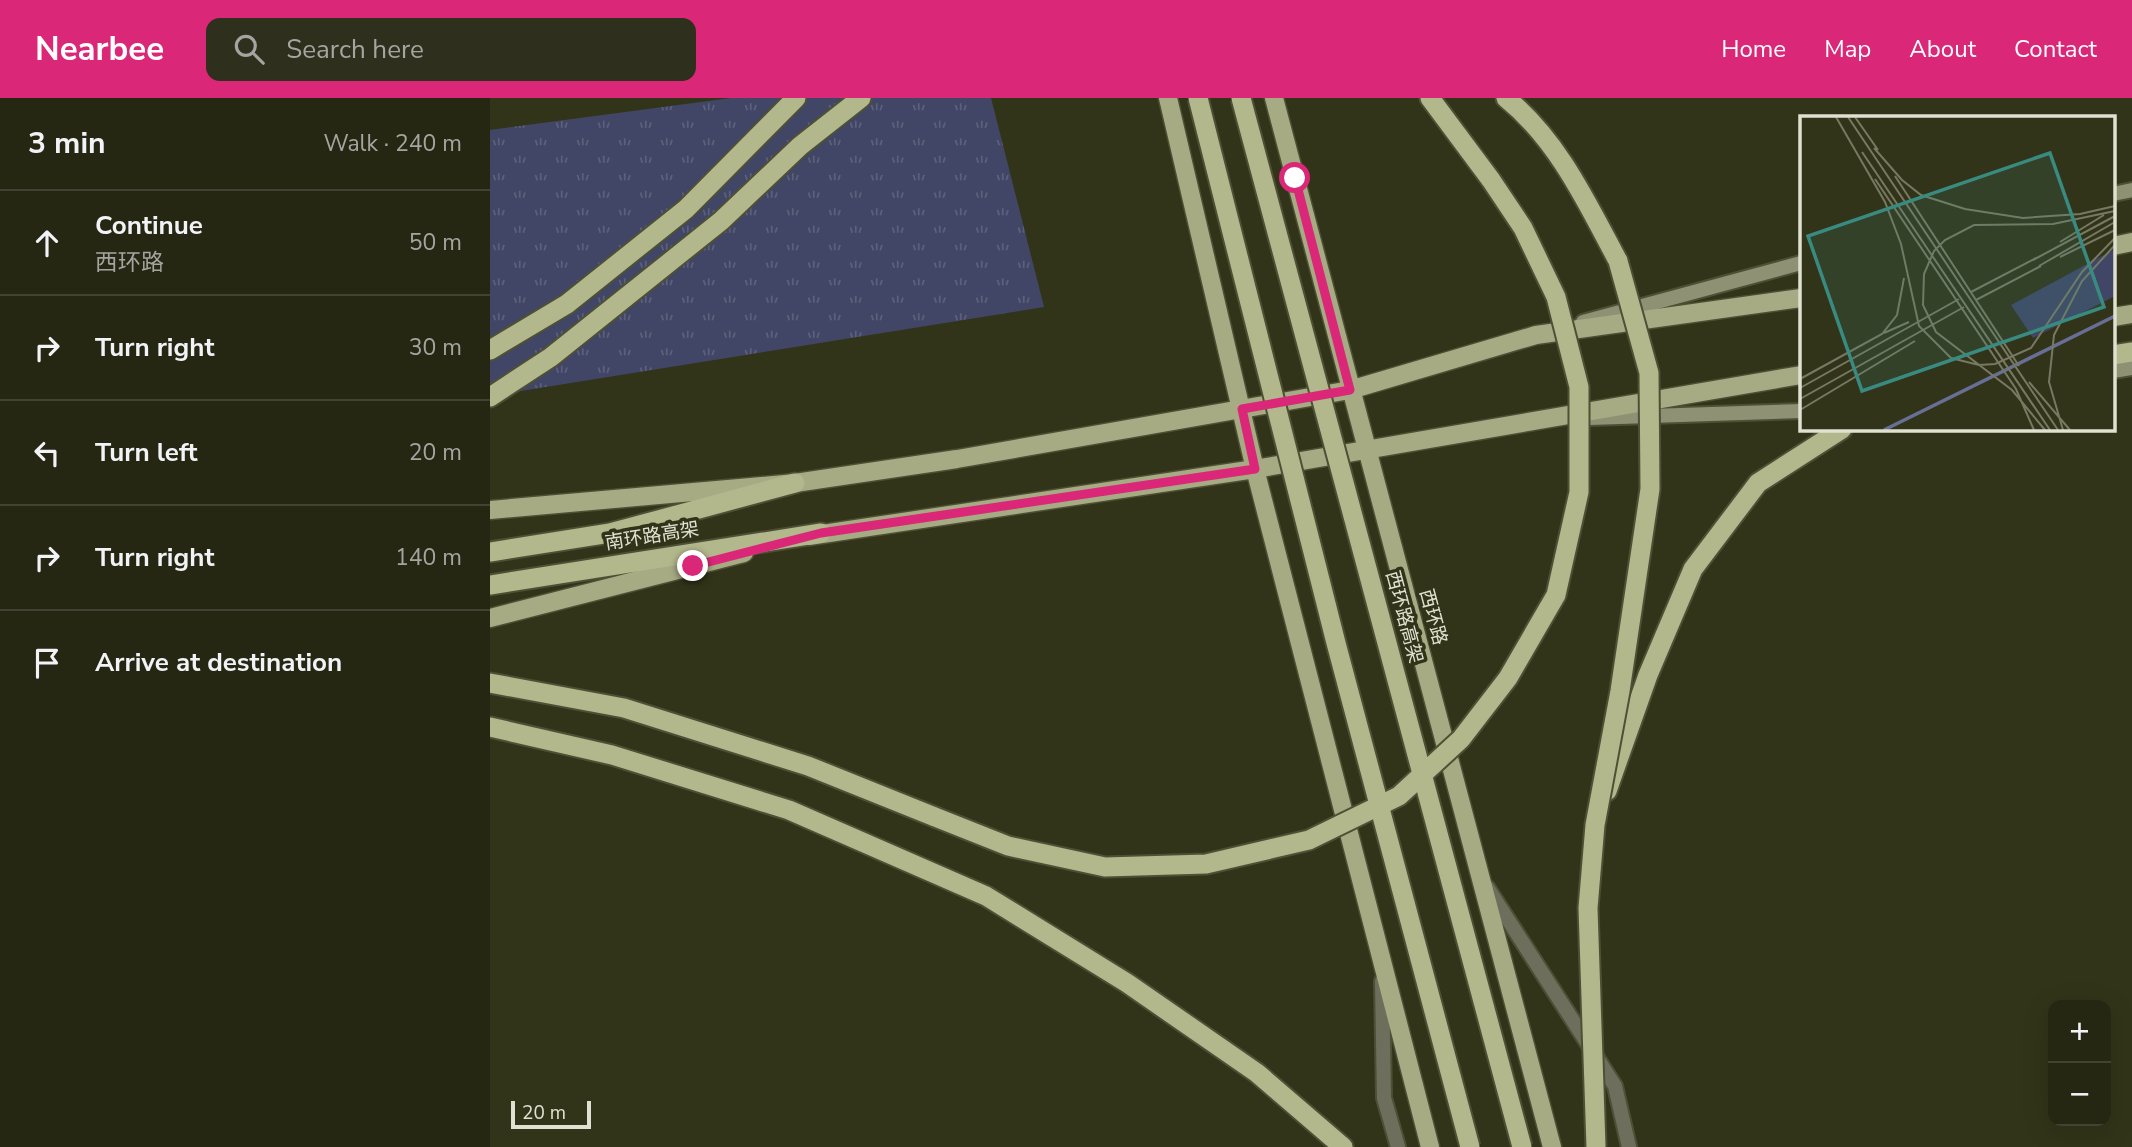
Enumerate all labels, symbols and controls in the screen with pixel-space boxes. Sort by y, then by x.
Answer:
search box [206,18,696,81]
text: Nearbee [35,27,164,72]
icon: search [230,30,268,68]
text: Search here [286,32,424,67]
text: Home [1721,33,1786,65]
text: Map [1824,33,1871,65]
text: About [1909,33,1976,65]
text: Contact [2014,33,2097,65]
inset map [1800,116,2114,430]
text: 3 min [28,123,106,164]
text: Walk · 240 m [323,128,462,159]
route start [1279,162,1310,193]
text: Continue [95,208,203,243]
icon: ahead [28,224,66,262]
text: 50 m [409,227,462,258]
text: 西环路 [95,247,164,278]
icon: right [28,329,66,367]
text: Turn right [95,330,214,365]
text: 30 m [409,332,462,363]
icon: left [28,434,66,472]
text: Turn left [95,435,198,470]
text: 20 m [409,437,462,468]
street label: 南环路高架 [603,516,701,556]
icon: right [28,539,66,577]
text: Turn right [95,540,214,575]
text: 140 m [395,542,462,573]
route end [677,550,708,581]
street label: 西环路高架 [1379,568,1429,666]
street label: 西环路 [1413,586,1453,648]
icon: arrive [28,644,66,682]
text: Arrive at destination [95,645,342,680]
map controls [2048,1000,2111,1126]
button: + [2048,1000,2111,1063]
button: − [2048,1063,2111,1126]
scale bar [511,1098,592,1130]
text: 20 m [522,1100,566,1126]

